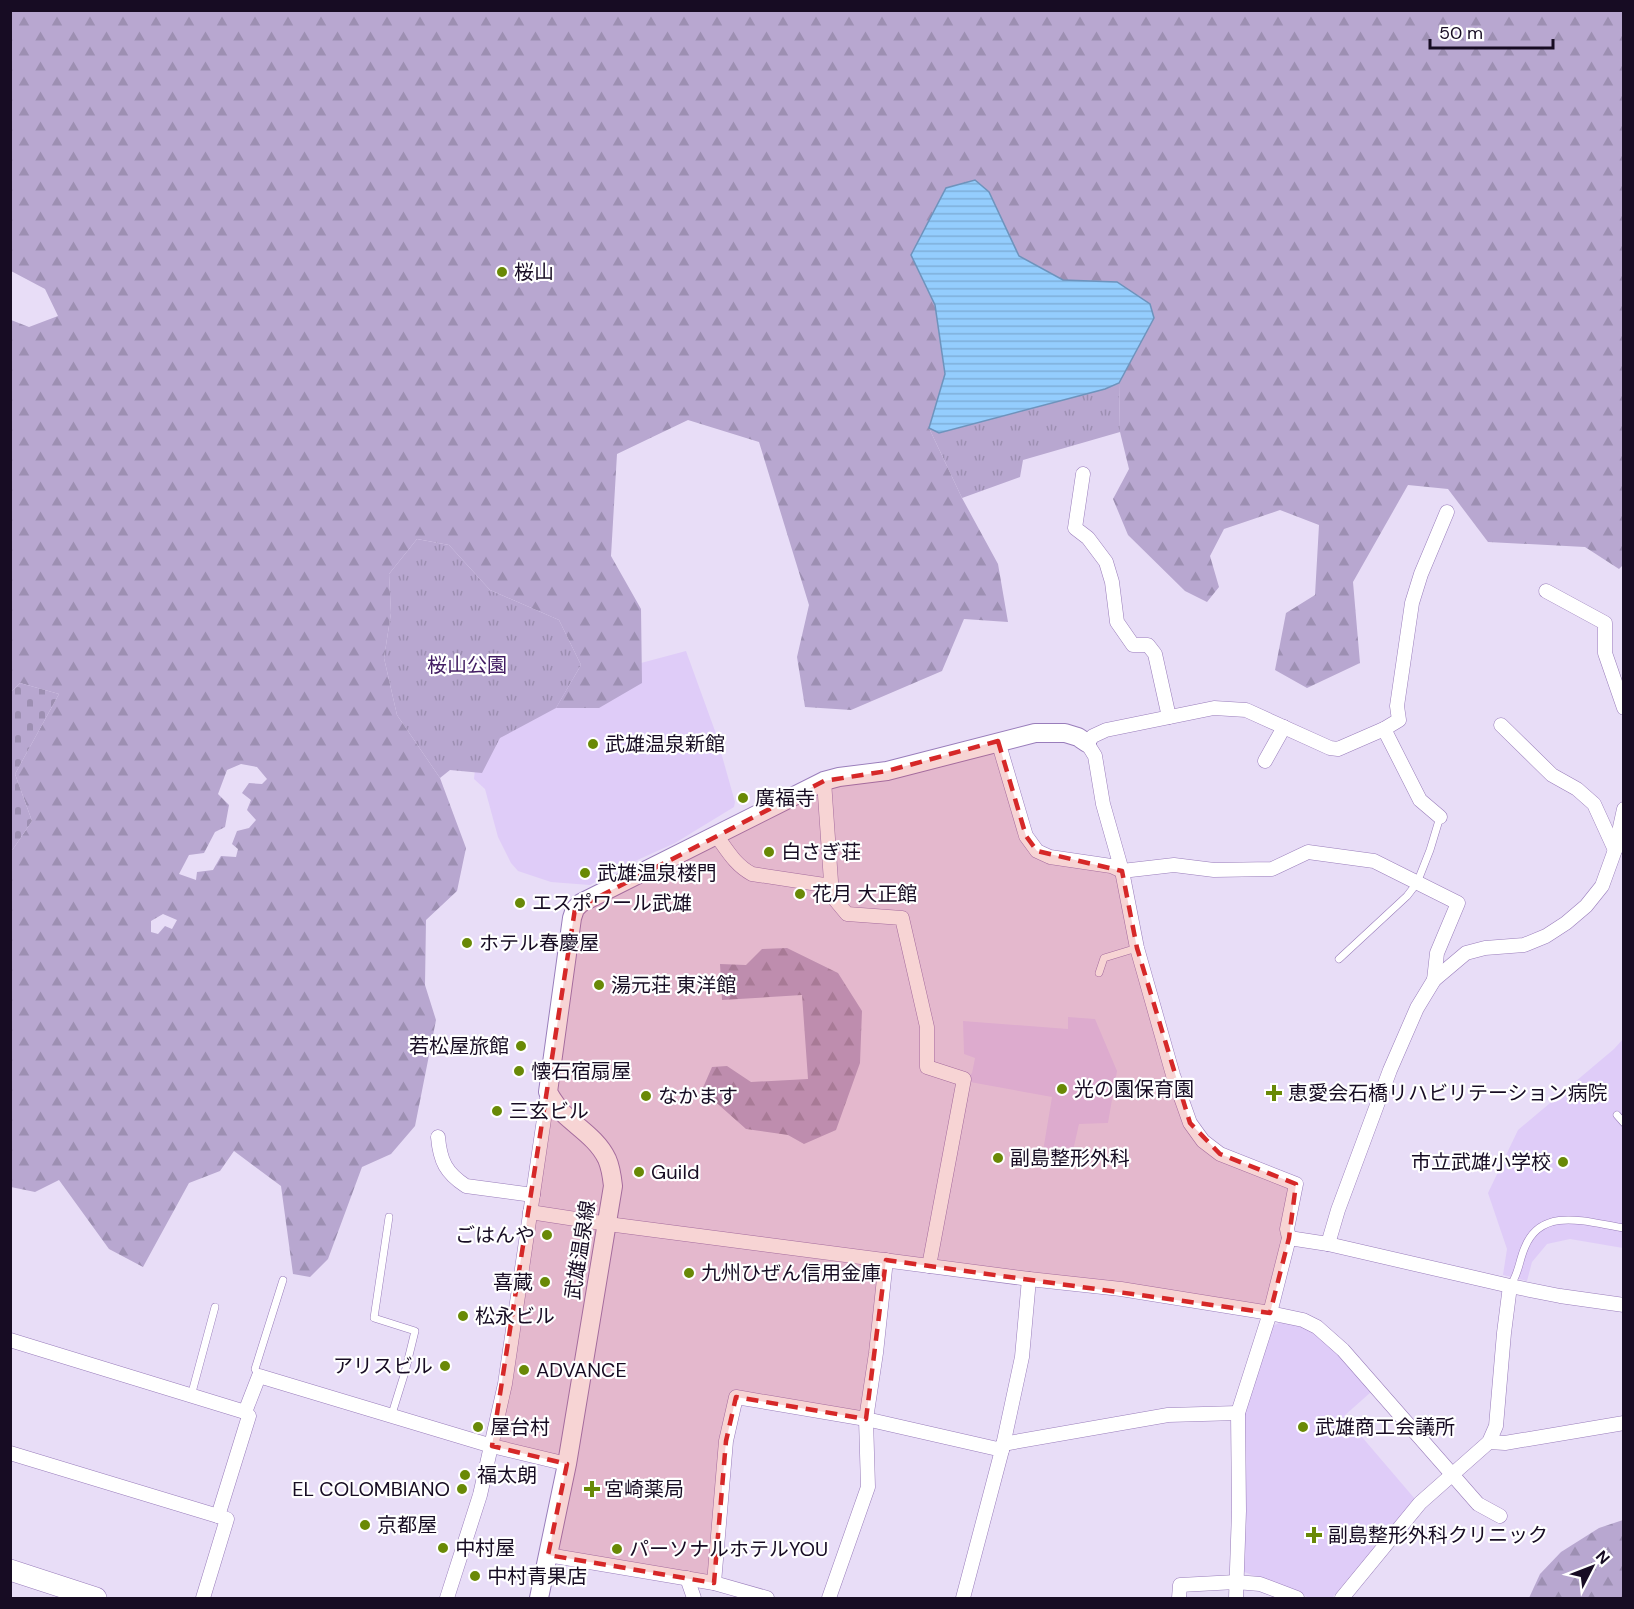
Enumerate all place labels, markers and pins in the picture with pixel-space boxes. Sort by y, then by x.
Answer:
place label: 桜山 [514,259,554,285]
marker: 桜山 [495,265,509,279]
place label: 武雄温泉新館 [605,731,725,757]
marker: 武雄温泉新館 [586,737,600,751]
place label: 廣福寺 [755,785,815,811]
marker: 廣福寺 [736,791,750,805]
place label: 白さぎ荘 [781,839,861,865]
marker: 白さぎ荘 [762,845,776,859]
place label: 武雄温泉楼門 [597,860,717,886]
marker: 武雄温泉楼門 [578,866,592,880]
place label: 花月 大正館 [812,881,917,907]
marker: 花月 大正館 [793,887,807,901]
place label: エスポワール武雄 [532,890,692,916]
marker: エスポワール武雄 [513,896,527,910]
place label: ホテル春慶屋 [479,930,599,956]
marker: ホテル春慶屋 [460,936,474,950]
place label: 湯元荘 東洋館 [611,972,736,998]
marker: 湯元荘 東洋館 [592,978,606,992]
place label: 若松屋旅館 [409,1033,509,1059]
marker: 若松屋旅館 [514,1039,528,1053]
place label: 懐石宿扇屋 [531,1058,631,1084]
marker: 懐石宿扇屋 [512,1064,526,1078]
place label: 光の園保育園 [1074,1076,1194,1102]
place label: 恵愛会石橋リハビリテーション病院 [1288,1080,1608,1106]
marker: 光の園保育園 [1055,1082,1069,1096]
place label: なかます [658,1083,738,1109]
marker: 恵愛会石橋リハビリテーション病院 [1265,1084,1283,1102]
marker: なかます [639,1089,653,1103]
place label: 三玄ビル [509,1098,589,1124]
marker: 三玄ビル [490,1104,504,1118]
place label: 副島整形外科 [1010,1145,1130,1171]
place label: 市立武雄小学校 [1411,1149,1551,1175]
marker: 副島整形外科 [991,1151,1005,1165]
marker: 市立武雄小学校 [1556,1155,1570,1169]
place label: Guild [651,1159,699,1185]
marker: Guild [632,1165,646,1179]
place label: ごはんや [455,1222,535,1248]
marker: ごはんや [540,1228,554,1242]
place label: 九州ひぜん信用金庫 [701,1260,881,1286]
marker: 九州ひぜん信用金庫 [682,1266,696,1280]
place label: 喜蔵 [493,1269,533,1295]
marker: 喜蔵 [538,1275,552,1289]
place label: 松永ビル [475,1303,555,1329]
marker: 松永ビル [456,1309,470,1323]
place label: アリスビル [333,1353,433,1379]
place label: ADVANCE [536,1357,627,1383]
marker: アリスビル [438,1359,452,1373]
marker: ADVANCE [517,1363,531,1377]
place label: 屋台村 [490,1414,550,1440]
place label: 武雄商工会議所 [1315,1414,1455,1440]
marker: 屋台村 [471,1420,485,1434]
marker: 武雄商工会議所 [1296,1420,1310,1434]
place label: 福太朗 [477,1462,537,1488]
marker: 福太朗 [458,1468,472,1482]
place label: EL COLOMBIANO [292,1476,450,1502]
place label: 宮崎薬局 [604,1476,684,1502]
marker: EL COLOMBIANO [455,1482,469,1496]
marker: 宮崎薬局 [585,1482,599,1496]
place label: 京都屋 [377,1512,437,1538]
marker: 京都屋 [358,1518,372,1532]
place label: 副島整形外科クリニック [1328,1522,1548,1548]
marker: 副島整形外科クリニック [1305,1526,1323,1544]
place label: 中村屋 [455,1535,515,1561]
place label: パーソナルホテルYOU [629,1536,828,1562]
marker: 中村屋 [436,1541,450,1555]
marker: パーソナルホテルYOU [610,1542,624,1556]
place label: 中村青果店 [487,1563,587,1589]
marker: 中村青果店 [468,1569,482,1583]

